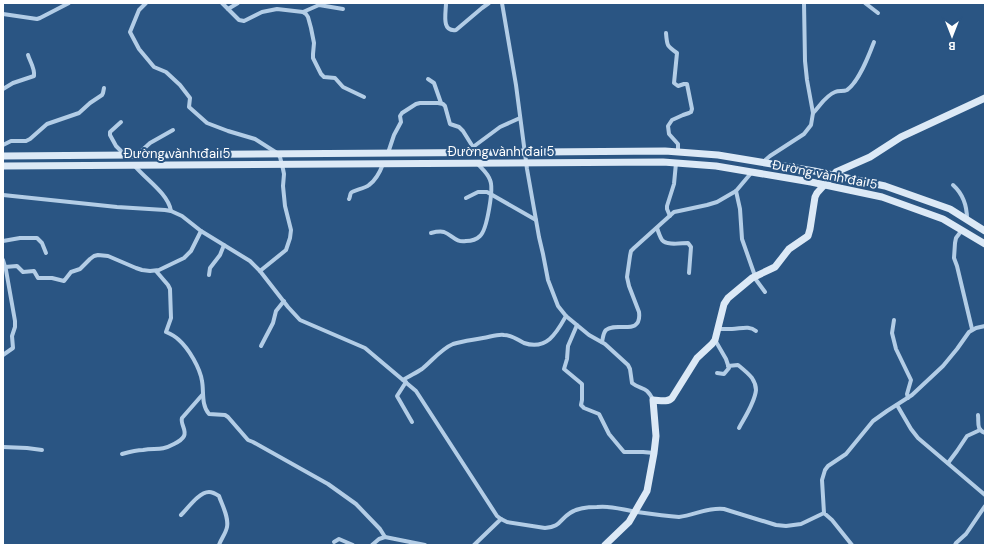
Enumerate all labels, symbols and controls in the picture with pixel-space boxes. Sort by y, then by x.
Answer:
north arrow [932,16,972,56]
text: B [948,39,956,53]
street label: Đường vành đai 5 [448,143,555,160]
street label: Đường vành đai 5 [124,145,231,162]
street label: Đường vành đai 5 [771,156,879,193]

